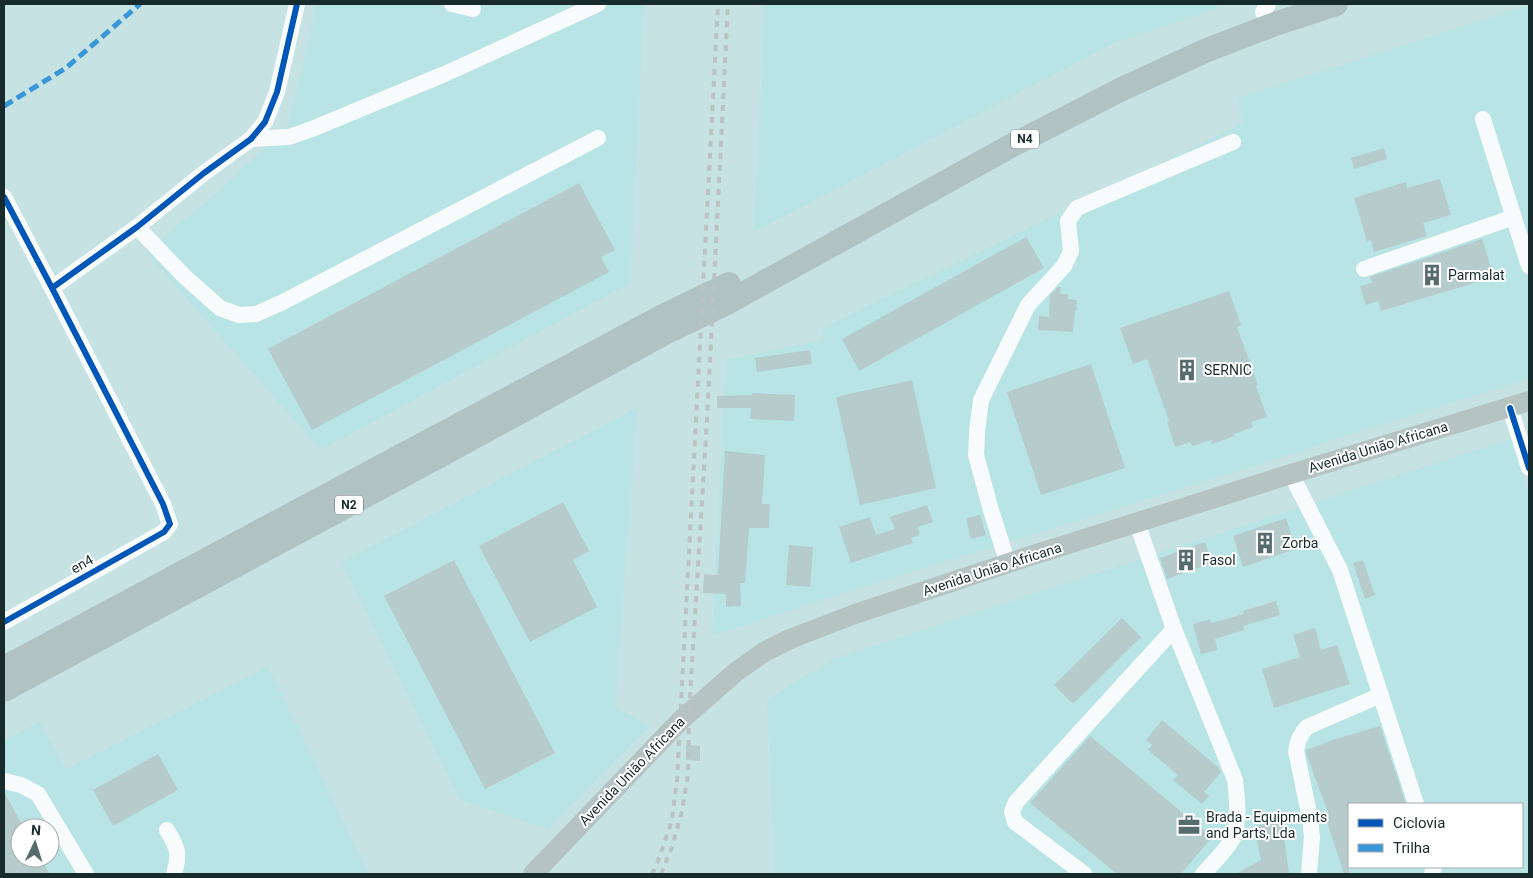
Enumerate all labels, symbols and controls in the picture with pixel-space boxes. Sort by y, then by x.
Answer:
road number: N4 [1011,130,1039,148]
building icon: Parmalat [1419,262,1445,288]
place label: Parmalat [1448,267,1505,283]
building icon: SERNIC [1174,357,1200,383]
place label: SERNIC [1204,362,1252,378]
street label: Avenida União Africana [1306,418,1450,476]
road number: N2 [335,496,363,514]
building icon: Zorba [1252,530,1278,556]
place label: Zorba [1282,535,1318,551]
street label: Avenida União Africana [921,539,1063,599]
building icon: Fasol [1173,547,1199,573]
street label: en4 [68,551,96,577]
place label: Fasol [1202,552,1236,568]
street label: Avenida União Africana [576,713,688,829]
legend [1348,803,1523,868]
place label: Brada - Equipments and Parts, Lda [1206,809,1327,841]
office icon: Brada - Equipments and Parts, Lda [1176,812,1202,838]
text: Ciclovia [1393,814,1445,832]
north arrow [10,818,60,868]
text: N [30,822,41,838]
text: Trilha [1393,839,1430,857]

